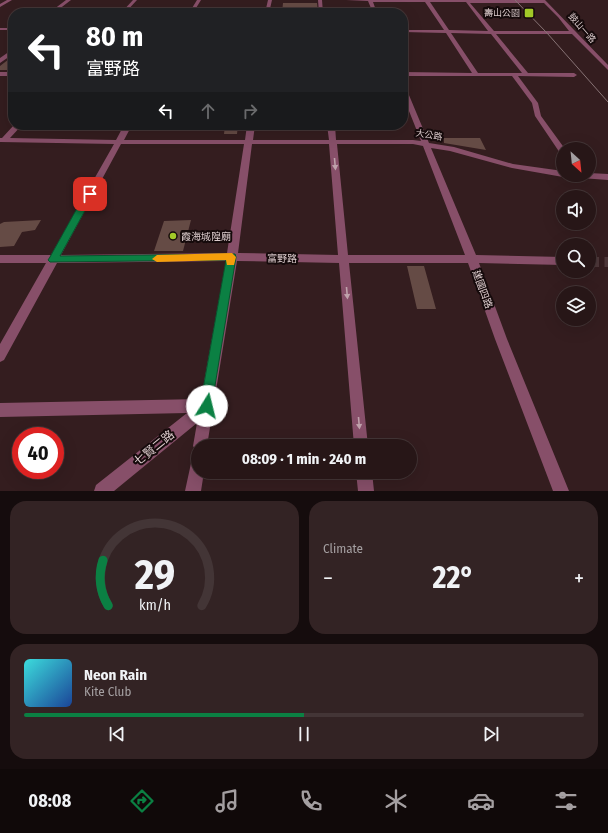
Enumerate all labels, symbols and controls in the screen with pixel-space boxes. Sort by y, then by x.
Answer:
marker: 壽山公園 [523,7,535,19]
place label: 壽山公園 [484,8,520,18]
street label: 鼓山一路 [566,11,598,45]
text: 80 m [86,20,143,53]
icon: left [20,24,72,76]
text: 富野路 [86,58,140,80]
icon: left [155,100,177,122]
icon: ahead [197,100,219,122]
icon: right [239,100,261,122]
street label: 大公路 [415,128,443,142]
north arrow [556,142,596,182]
map controls [556,142,596,326]
one-way arrow [332,158,338,170]
pin [73,177,107,211]
icon: arrive [79,183,101,205]
button: sound [556,190,596,230]
marker: 霞海城隍廟 [168,231,178,241]
place label: 霞海城隍廟 [181,231,231,243]
button: search [556,238,596,278]
street label: 富野路 [267,253,297,265]
street label: 建國四路 [470,268,495,310]
button: layers [556,286,596,326]
one-way arrow [344,287,350,299]
position arrow [186,385,228,427]
one-way arrow [356,417,363,429]
speed limit sign: 40 [12,427,64,479]
street label: 七賢二路 [131,427,177,469]
text: 08:09 · 1 min · 240 m [242,450,366,468]
text: Climate [323,541,363,556]
text: 29 [133,549,175,599]
text: 22° [433,560,474,596]
text: − [323,565,333,592]
text: + [574,565,584,592]
text: km/h [139,596,170,613]
text: Neon Rain [84,666,147,684]
text: Kite Club [84,684,131,699]
icon: previous [106,723,128,745]
icon: pause [293,723,315,745]
icon: next [480,723,502,745]
icon: directions [128,787,156,815]
icon: music [213,787,241,815]
icon: phone [297,787,325,815]
icon: climate [382,787,410,815]
icon: car [467,787,495,815]
icon: filters [552,787,580,815]
text: 08:08 [28,790,71,812]

